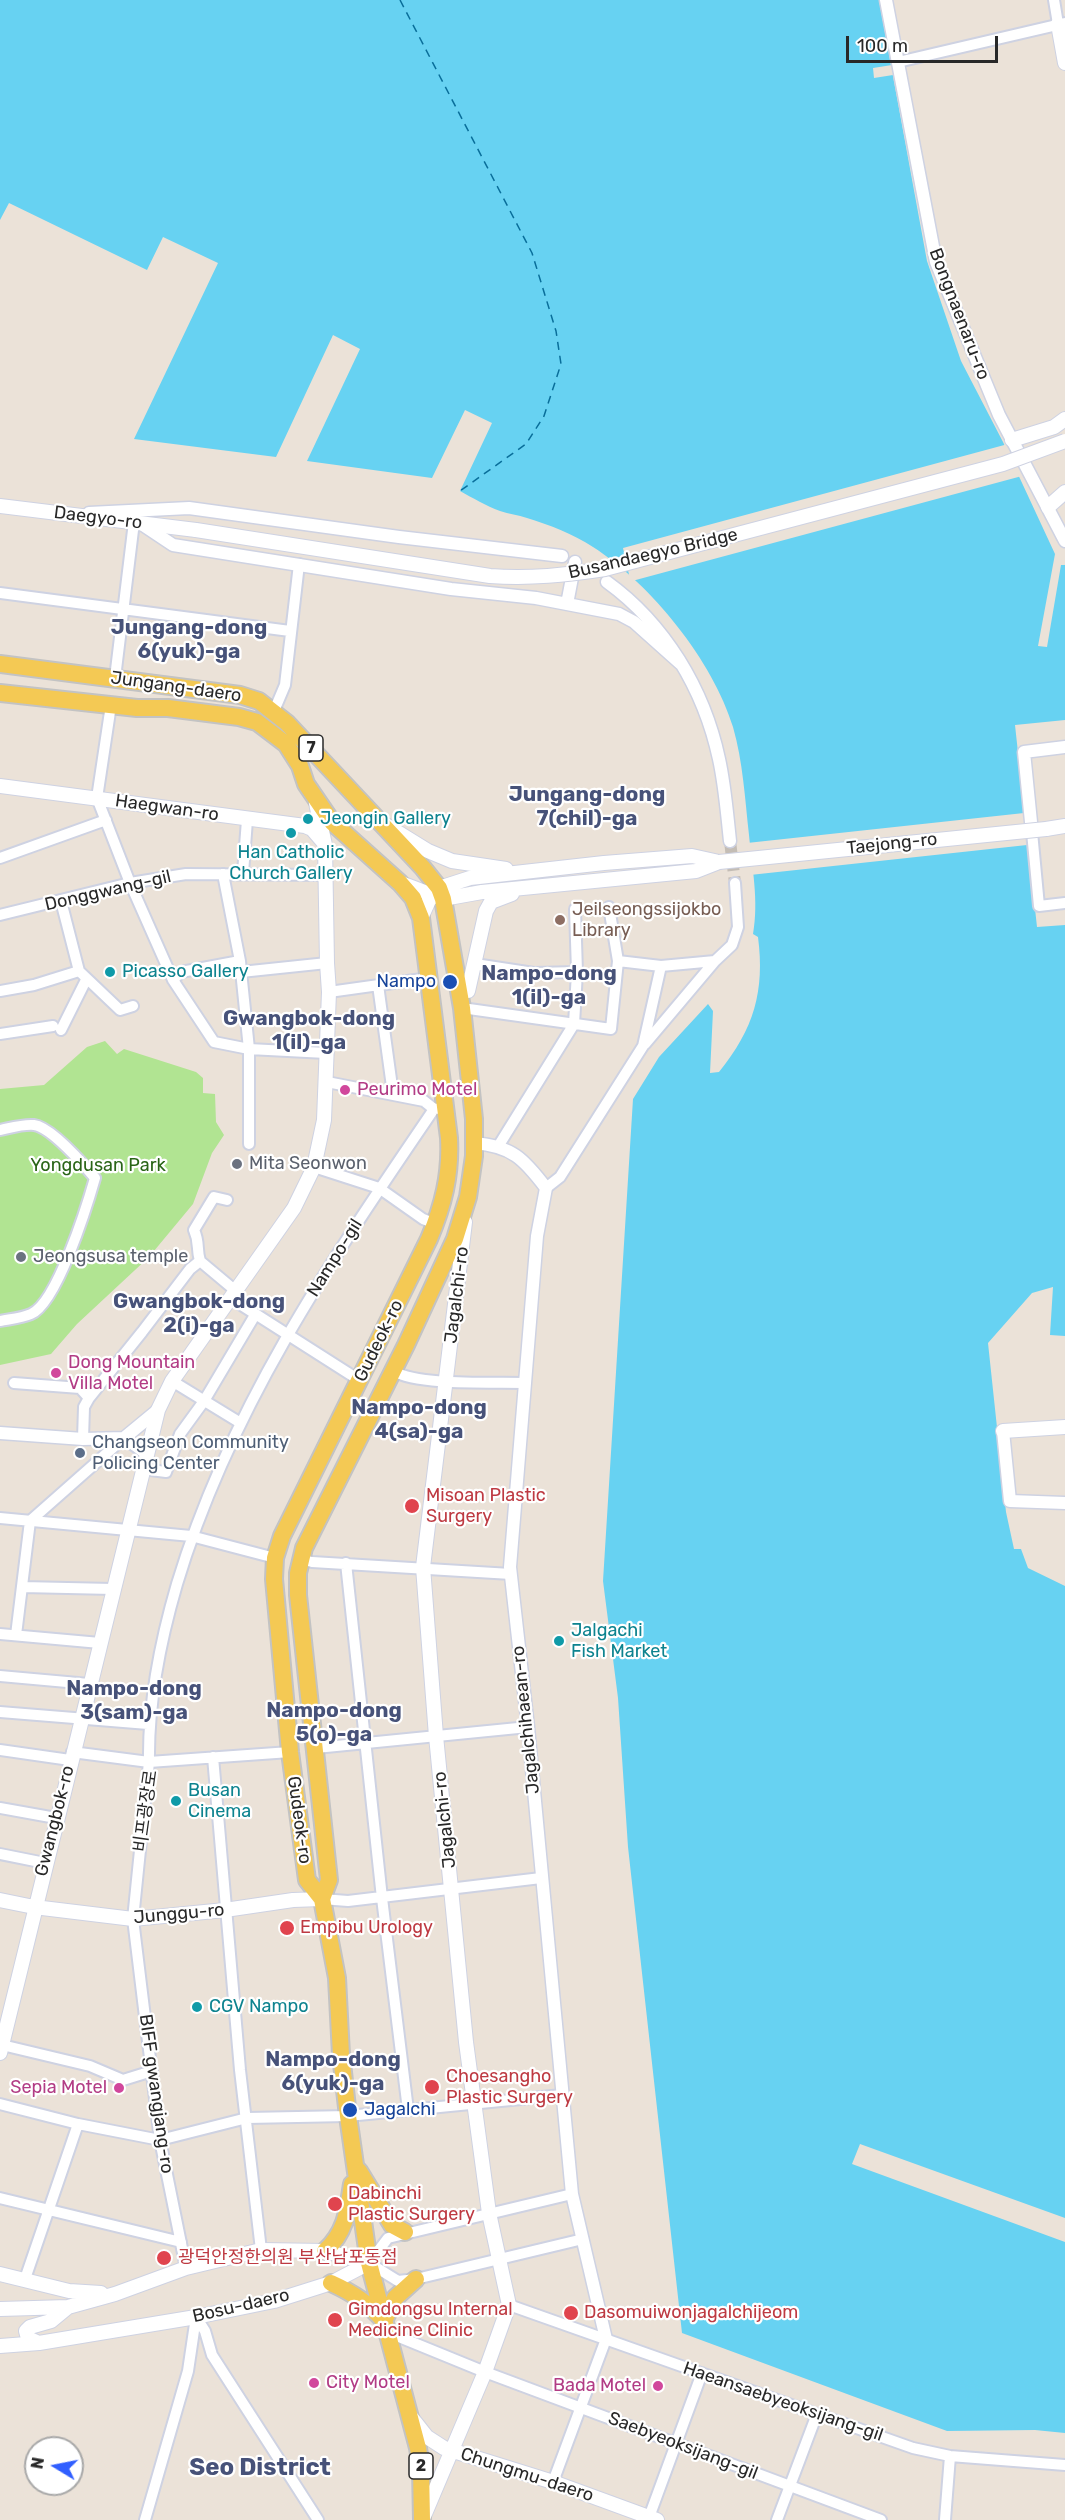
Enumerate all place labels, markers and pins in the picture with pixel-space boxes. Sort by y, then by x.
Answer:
place label: Jeongin Gallery [320,808,451,830]
marker: Jeongin Gallery [301,812,315,826]
marker: Han Catholic Church Gallery [284,826,298,840]
place label: Han Catholic Church Gallery [229,842,353,884]
place label: Jeilseongssijokbo Library [572,899,721,942]
marker: Jeilseongssijokbo Library [553,913,567,927]
place label: Picasso Gallery [122,961,249,983]
marker: Picasso Gallery [103,965,117,979]
place label: Nampo [376,971,436,993]
marker: Nampo [441,973,459,991]
place label: Peurimo Motel [357,1079,477,1101]
marker: Peurimo Motel [338,1083,352,1097]
place label: Mita Seonwon [249,1153,367,1175]
marker: Mita Seonwon [230,1157,244,1171]
place label: Jeongsusa temple [33,1246,188,1268]
marker: Jeongsusa temple [14,1250,28,1264]
place label: Dong Mountain Villa Motel [68,1352,195,1394]
marker: Dong Mountain Villa Motel [49,1366,63,1380]
place label: Changseon Community Policing Center [92,1432,289,1474]
marker: Changseon Community Policing Center [73,1446,87,1460]
place label: Misoan Plastic Surgery [426,1485,546,1528]
marker: Misoan Plastic Surgery [403,1497,421,1515]
place label: Jalgachi Fish Market [571,1620,667,1662]
marker: Jalgachi Fish Market [552,1634,566,1648]
place label: Busan Cinema [188,1780,251,1822]
marker: Busan Cinema [169,1794,183,1808]
place label: Empibu Urology [300,1917,433,1939]
marker: Empibu Urology [278,1919,296,1937]
place label: CGV Nampo [209,1996,309,2018]
marker: CGV Nampo [190,2000,204,2014]
place label: Choesangho Plastic Surgery [446,2066,573,2108]
place label: Sepia Motel [10,2077,107,2099]
marker: Choesangho Plastic Surgery [423,2078,441,2096]
marker: Sepia Motel [112,2081,126,2095]
place label: Jagalchi [364,2099,436,2121]
marker: Jagalchi [341,2101,359,2119]
place label: Dabinchi Plastic Surgery [348,2183,475,2226]
marker: Dabinchi Plastic Surgery [326,2195,344,2213]
place label: 광덕안정한의원 부산남포동점 [178,2247,398,2269]
marker: 광덕안정한의원 부산남포동점 [155,2249,173,2267]
place label: Gimdongsu Internal Medicine Clinic [348,2299,513,2342]
place label: Dasomuiwonjagalchijeom [584,2302,798,2324]
marker: Dasomuiwonjagalchijeom [562,2304,580,2322]
marker: Gimdongsu Internal Medicine Clinic [326,2311,344,2329]
place label: City Motel [326,2372,410,2394]
place label: Bada Motel [553,2375,646,2397]
marker: City Motel [307,2376,321,2390]
marker: Bada Motel [651,2379,665,2393]

